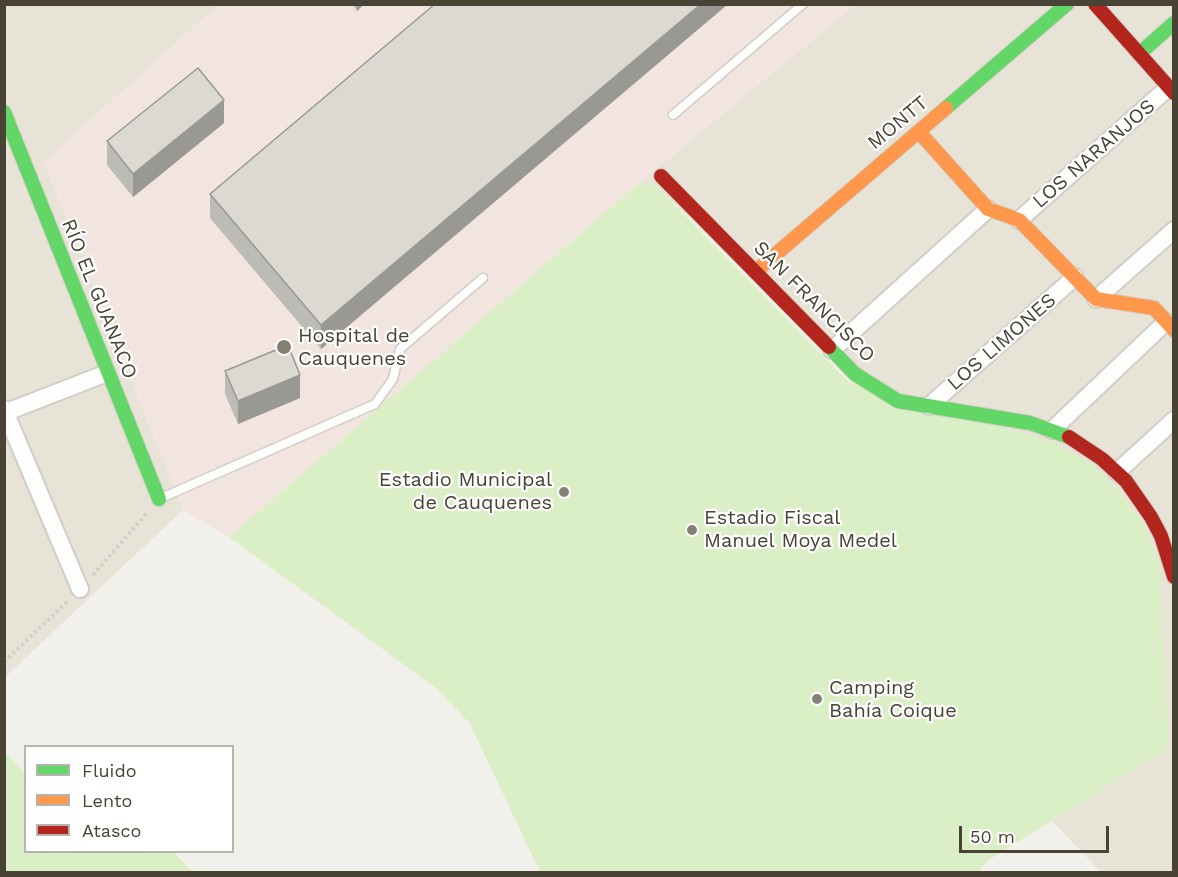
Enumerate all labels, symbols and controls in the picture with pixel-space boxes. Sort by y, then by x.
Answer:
street label: MONTT [863,91,933,155]
street label: LOS NARANJOS [1028,94,1160,214]
street label: RÍO EL GUANACO [56,216,142,382]
street label: SAN FRANCISCO [748,236,880,368]
street label: LOS LIMONES [943,288,1061,396]
place label: Hospital de Cauquenes [298,324,410,371]
marker: Hospital de Cauquenes [275,338,293,356]
place label: Estadio Municipal de Cauquenes [379,468,552,515]
marker: Estadio Municipal de Cauquenes [557,485,571,499]
place label: Estadio Fiscal Manuel Moya Medel [704,506,897,553]
marker: Estadio Fiscal Manuel Moya Medel [685,523,699,537]
place label: Camping Bahía Coique [829,676,957,723]
marker: Camping Bahía Coique [810,692,824,706]
legend [24,745,234,853]
text: Fluido [82,760,136,781]
text: Lento [82,790,132,811]
scale bar [962,814,1112,852]
text: Atasco [82,820,141,841]
text: 50 m [970,826,1015,847]

